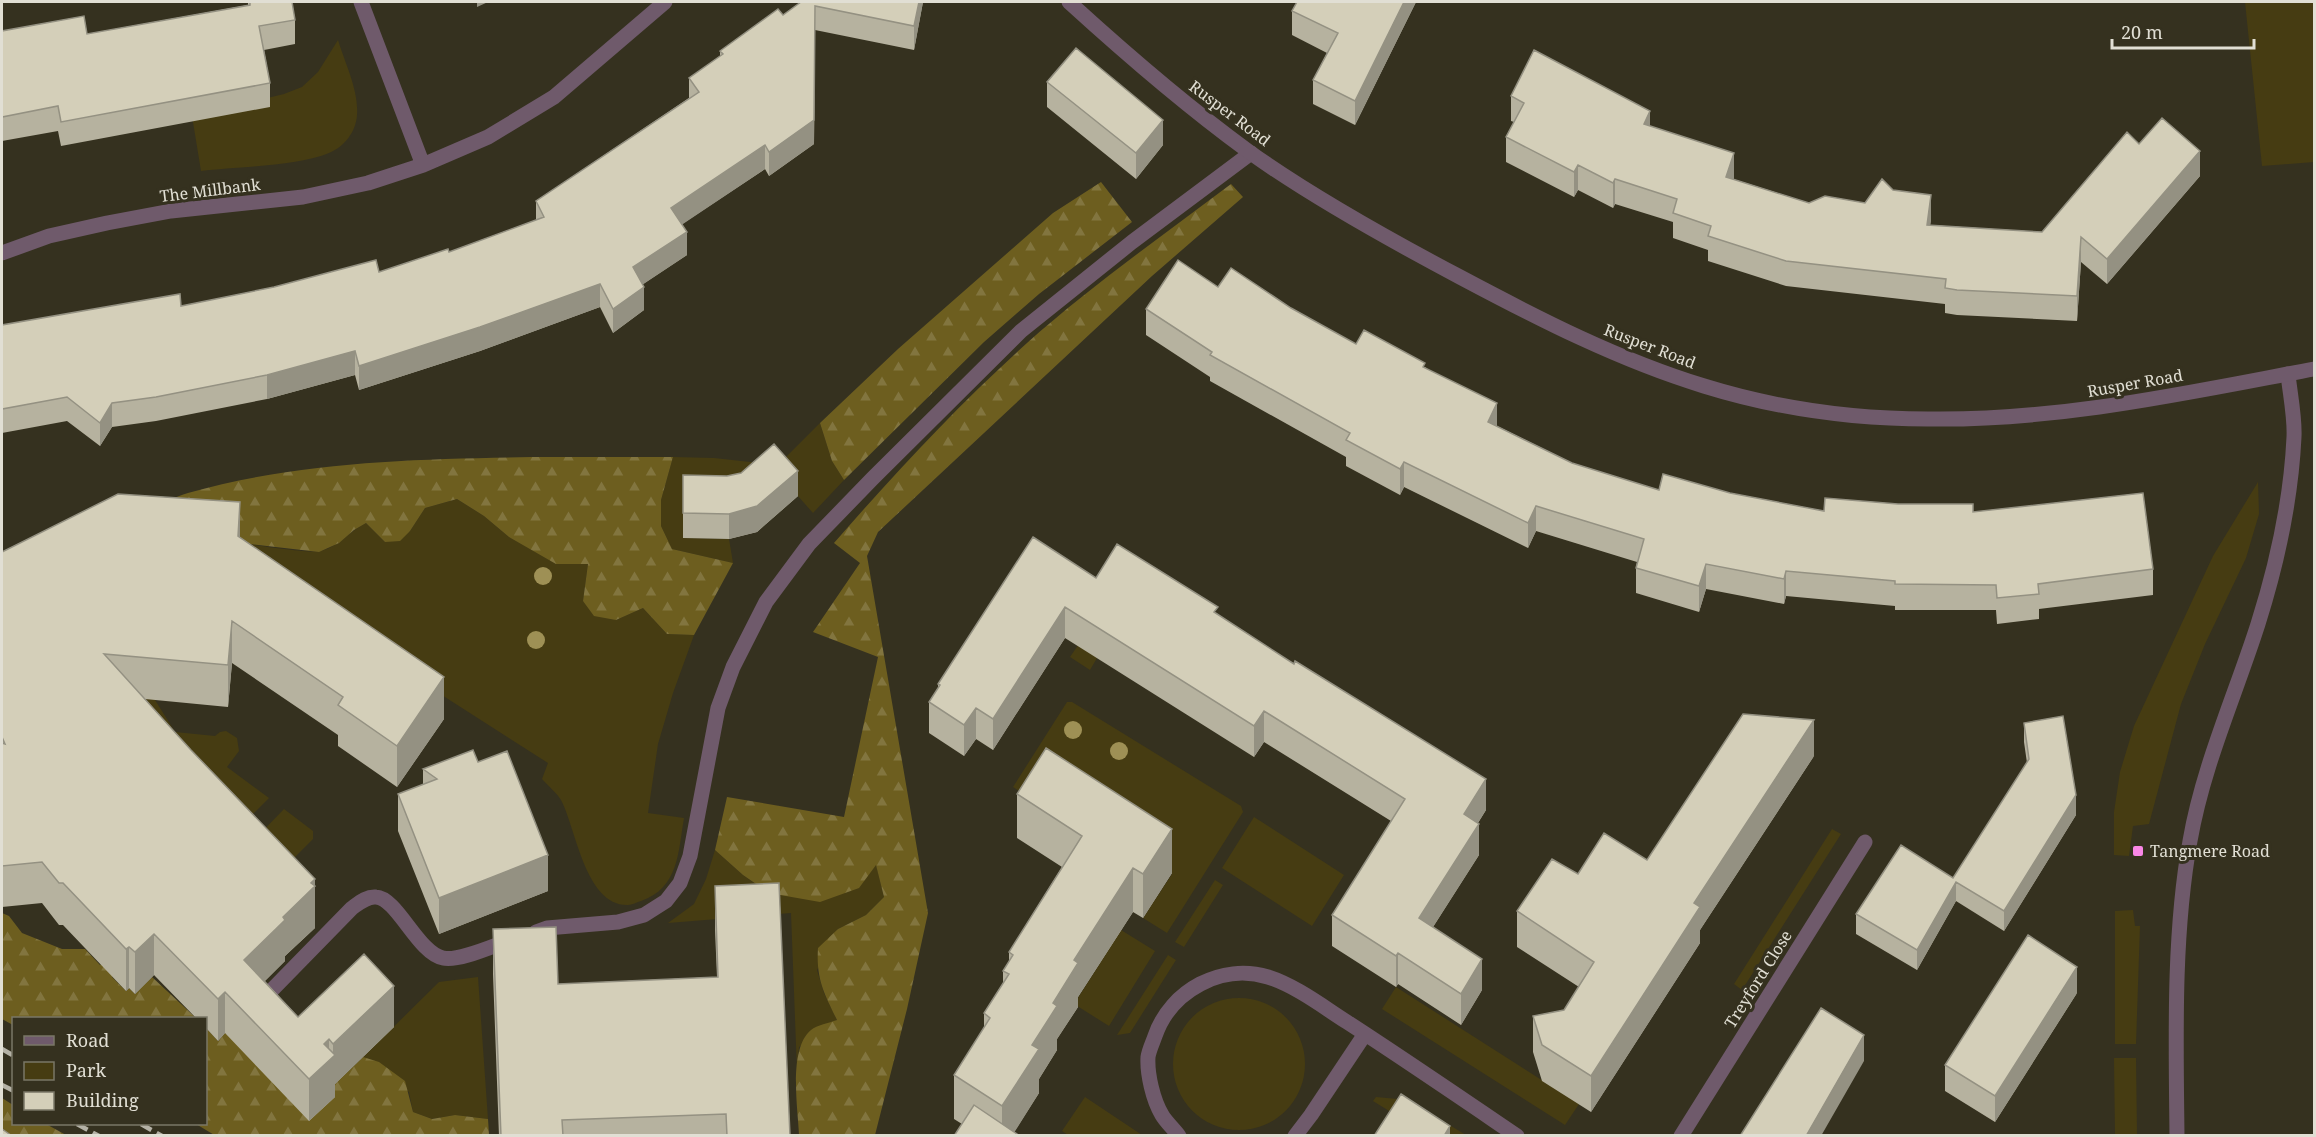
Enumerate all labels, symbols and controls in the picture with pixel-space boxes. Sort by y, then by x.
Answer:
scale bar [2112,12,2254,50]
text: 20 m [2121,20,2163,44]
street label: Rusper Road [1185,75,1275,151]
street label: The Millbank [158,173,262,207]
street label: Rusper Road [1601,318,1699,374]
street label: Rusper Road [2086,364,2185,402]
place label: Tangmere Road [2150,840,2270,862]
marker: Tangmere Road [2131,844,2145,858]
street label: Treyford Close [1719,926,1797,1032]
legend [12,1017,207,1125]
text: Road [66,1028,109,1052]
text: Park [66,1058,106,1082]
text: Building [66,1088,139,1112]

